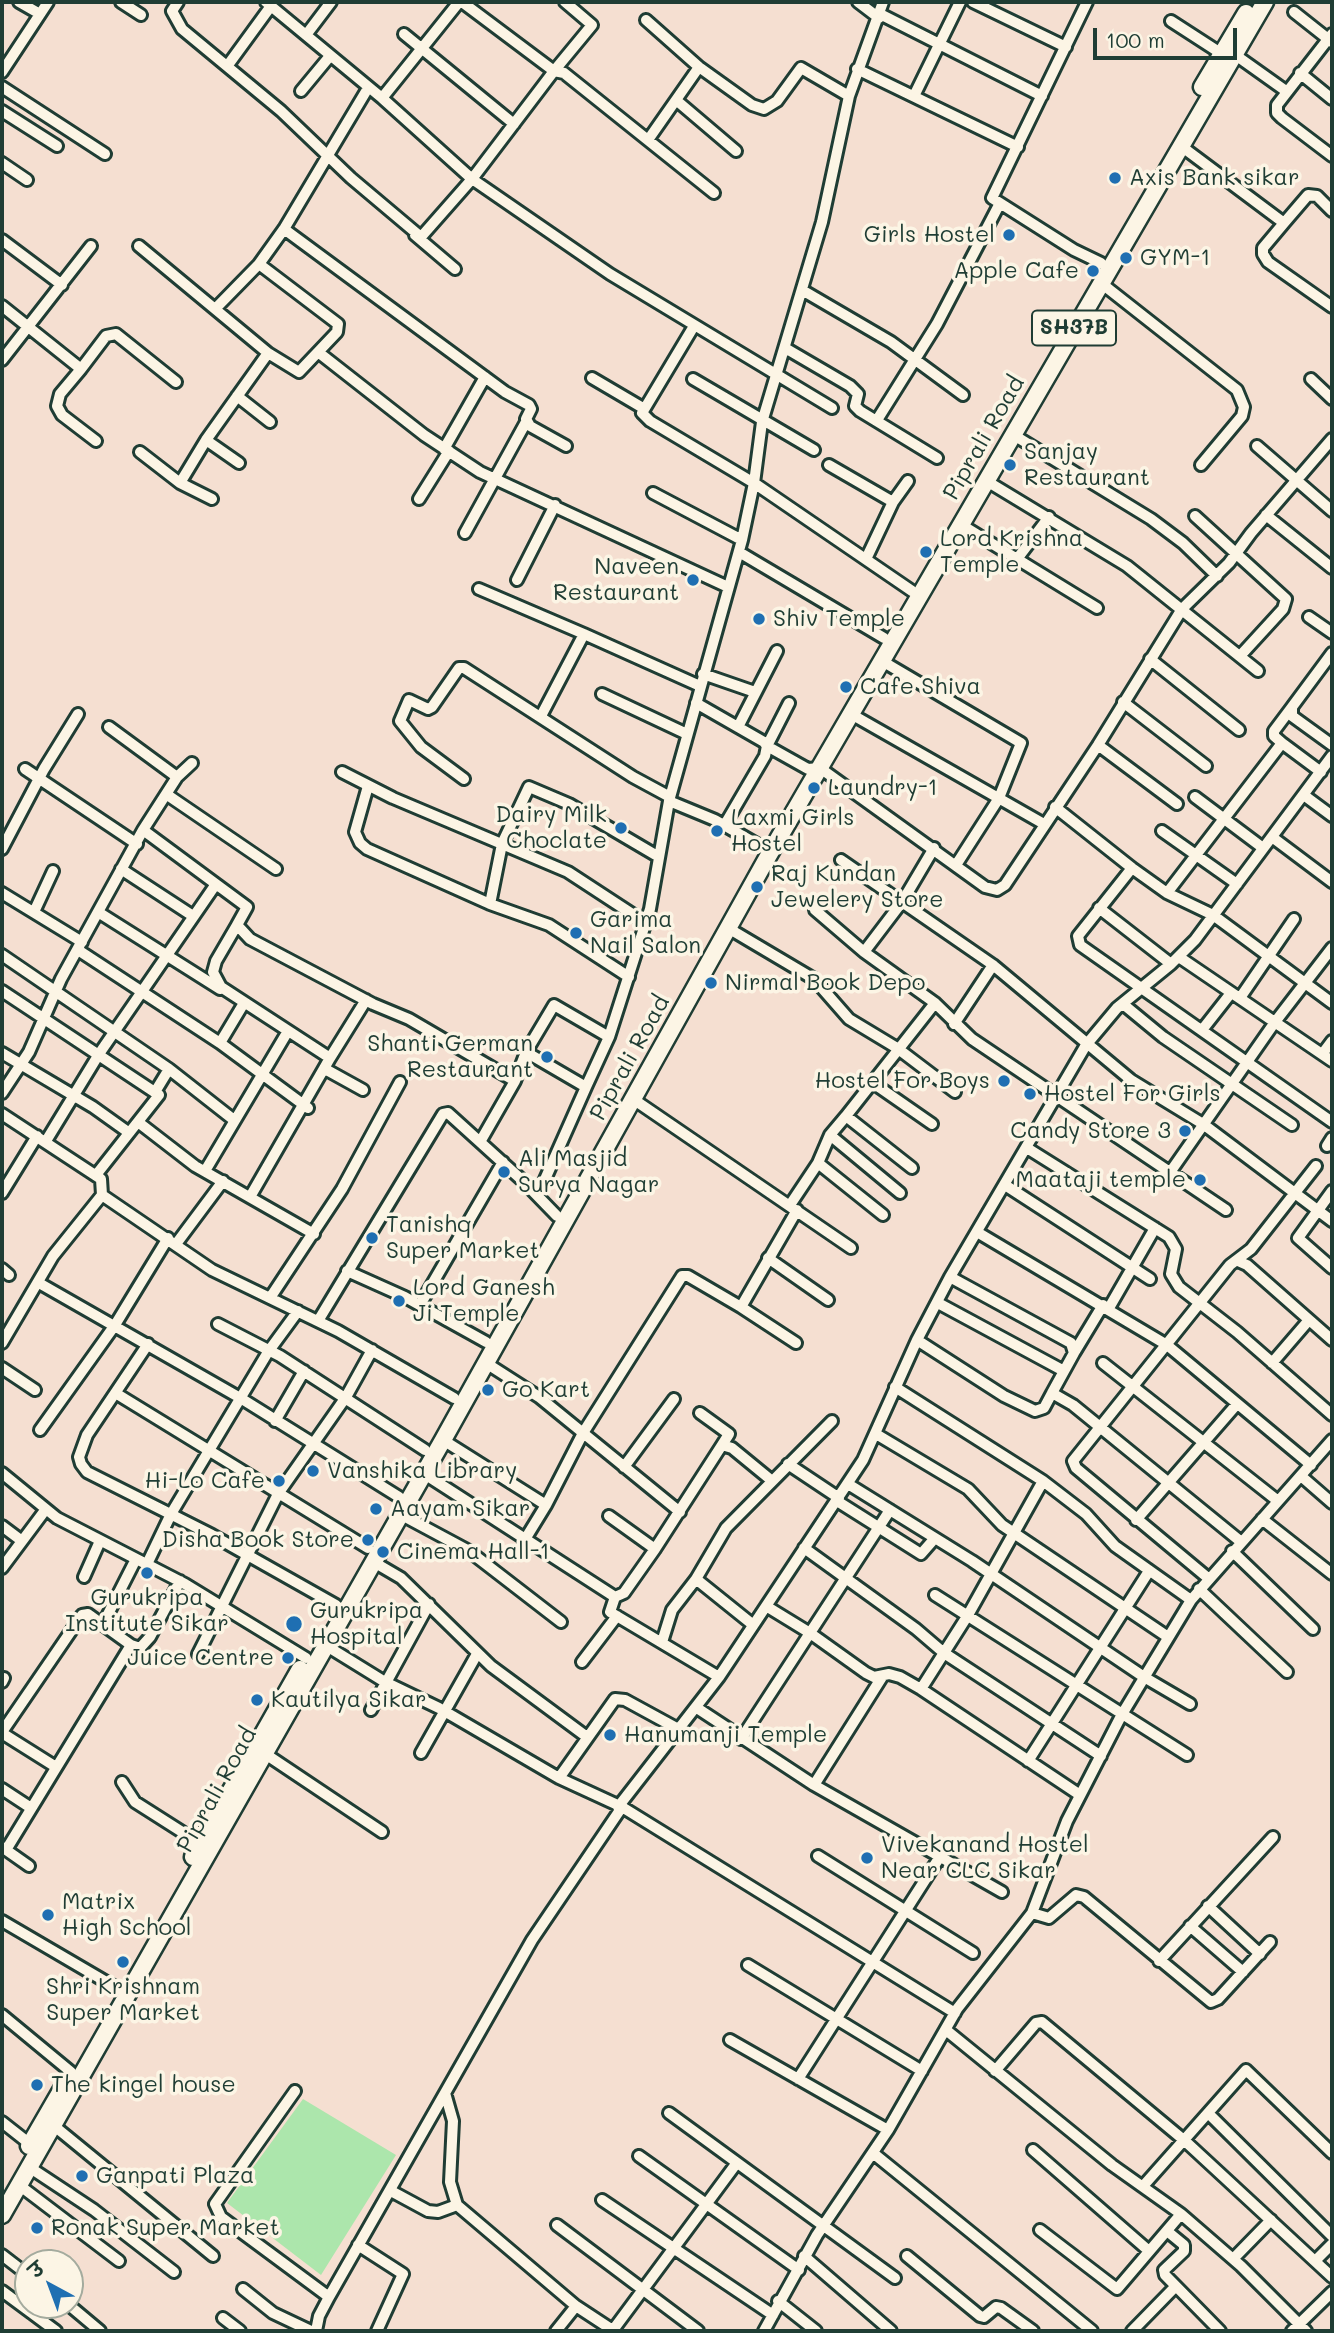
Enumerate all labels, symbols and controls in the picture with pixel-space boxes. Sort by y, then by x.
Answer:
scale bar [1096,14,1240,58]
text: 100 m [1106,26,1165,53]
place label: Axis Bank sikar [1129,164,1299,192]
marker: Axis Bank sikar [1107,170,1123,186]
place label: Girls Hostel [864,221,995,249]
marker: Girls Hostel [1001,227,1017,243]
place label: GYM-1 [1140,244,1210,272]
marker: GYM-1 [1118,250,1134,266]
place label: Apple Cafe [953,257,1079,285]
marker: Apple Cafe [1085,263,1101,279]
road number: SH37B [1032,310,1116,346]
street label: Piprali Road [937,371,1031,505]
place label: Sanjay Restaurant [1024,438,1150,492]
marker: Sanjay Restaurant [1002,457,1018,473]
place label: Lord Krishna Temple [940,525,1083,579]
marker: Lord Krishna Temple [918,544,934,560]
place label: Naveen Restaurant [553,553,679,607]
marker: Naveen Restaurant [685,572,701,588]
place label: Shiv Temple [773,605,905,633]
marker: Shiv Temple [751,611,767,627]
place label: Cafe Shiva [860,673,981,701]
marker: Cafe Shiva [838,679,854,695]
place label: Laundry-1 [828,774,938,802]
marker: Laundry-1 [806,780,822,796]
place label: Dairy Milk Choclate [496,801,607,855]
place label: Laxmi Girls Hostel [731,804,854,858]
marker: Dairy Milk Choclate [613,820,629,836]
marker: Laxmi Girls Hostel [709,823,725,839]
place label: Raj Kundan Jewelery Store [771,860,943,914]
marker: Raj Kundan Jewelery Store [749,879,765,895]
place label: Garima Nail Salon [590,906,701,960]
marker: Garima Nail Salon [568,925,584,941]
place label: Nirmal Book Depo [725,969,925,997]
marker: Nirmal Book Depo [703,975,719,991]
street label: Piprali Road [584,991,676,1125]
place label: Shanti German Restaurant [367,1030,533,1084]
marker: Shanti German Restaurant [539,1049,555,1065]
place label: Hostel For Boys [815,1067,990,1095]
marker: Hostel For Boys [996,1073,1012,1089]
place label: Hostel For Girls [1044,1080,1221,1108]
marker: Hostel For Girls [1022,1086,1038,1102]
place label: Candy Store 3 [1010,1117,1171,1145]
marker: Candy Store 3 [1177,1123,1193,1139]
place label: Ali Masjid Surya Nagar [518,1145,659,1199]
marker: Ali Masjid Surya Nagar [496,1164,512,1180]
place label: Maataji temple [1016,1166,1186,1194]
marker: Maataji temple [1192,1172,1208,1188]
place label: Tanishq Super Market [386,1211,540,1265]
marker: Tanishq Super Market [364,1230,380,1246]
place label: Lord Ganesh Ji Temple [413,1274,555,1328]
marker: Lord Ganesh Ji Temple [391,1293,407,1309]
place label: Go Kart [502,1376,590,1404]
marker: Go Kart [480,1382,496,1398]
place label: Vanshika Library [327,1457,517,1485]
marker: Vanshika Library [305,1463,321,1479]
place label: Hi-Lo Cafe [145,1467,265,1495]
marker: Hi-Lo Cafe [271,1473,287,1489]
place label: Aayam Sikar [390,1495,530,1523]
marker: Aayam Sikar [368,1501,384,1517]
place label: Disha Book Store [162,1526,354,1554]
marker: Disha Book Store [360,1532,376,1548]
place label: Cinema Hall-1 [397,1538,550,1566]
marker: Cinema Hall-1 [375,1544,391,1560]
marker: Gurukripa Institute Sikar [139,1565,155,1581]
place label: Gurukripa Institute Sikar [65,1584,229,1638]
place label: Gurukripa Hospital [310,1597,423,1651]
marker: Gurukripa Hospital [284,1614,304,1634]
place label: Juice Centre [127,1644,274,1672]
marker: Juice Centre [280,1650,296,1666]
place label: Kautilya Sikar [271,1686,427,1714]
marker: Kautilya Sikar [249,1692,265,1708]
place label: Hanumanji Temple [624,1721,827,1749]
street label: Piprali Road [171,1723,263,1857]
marker: Hanumanji Temple [602,1727,618,1743]
place label: Vivekanand Hostel Near CLC Sikar [881,1831,1089,1885]
marker: Vivekanand Hostel Near CLC Sikar [859,1850,875,1866]
place label: Matrix High School [62,1888,192,1942]
marker: Matrix High School [40,1907,56,1923]
marker: Shri Krishnam Super Market [115,1954,131,1970]
place label: Shri Krishnam Super Market [46,1973,200,2027]
place label: The kingel house [51,2071,236,2099]
marker: The kingel house [29,2077,45,2093]
place label: Ganpati Plaza [96,2162,254,2190]
marker: Ganpati Plaza [74,2168,90,2184]
place label: Ronak Super Market [51,2214,280,2242]
marker: Ronak Super Market [29,2220,45,2236]
north arrow [14,2249,84,2319]
text: उ [23,2256,49,2283]

